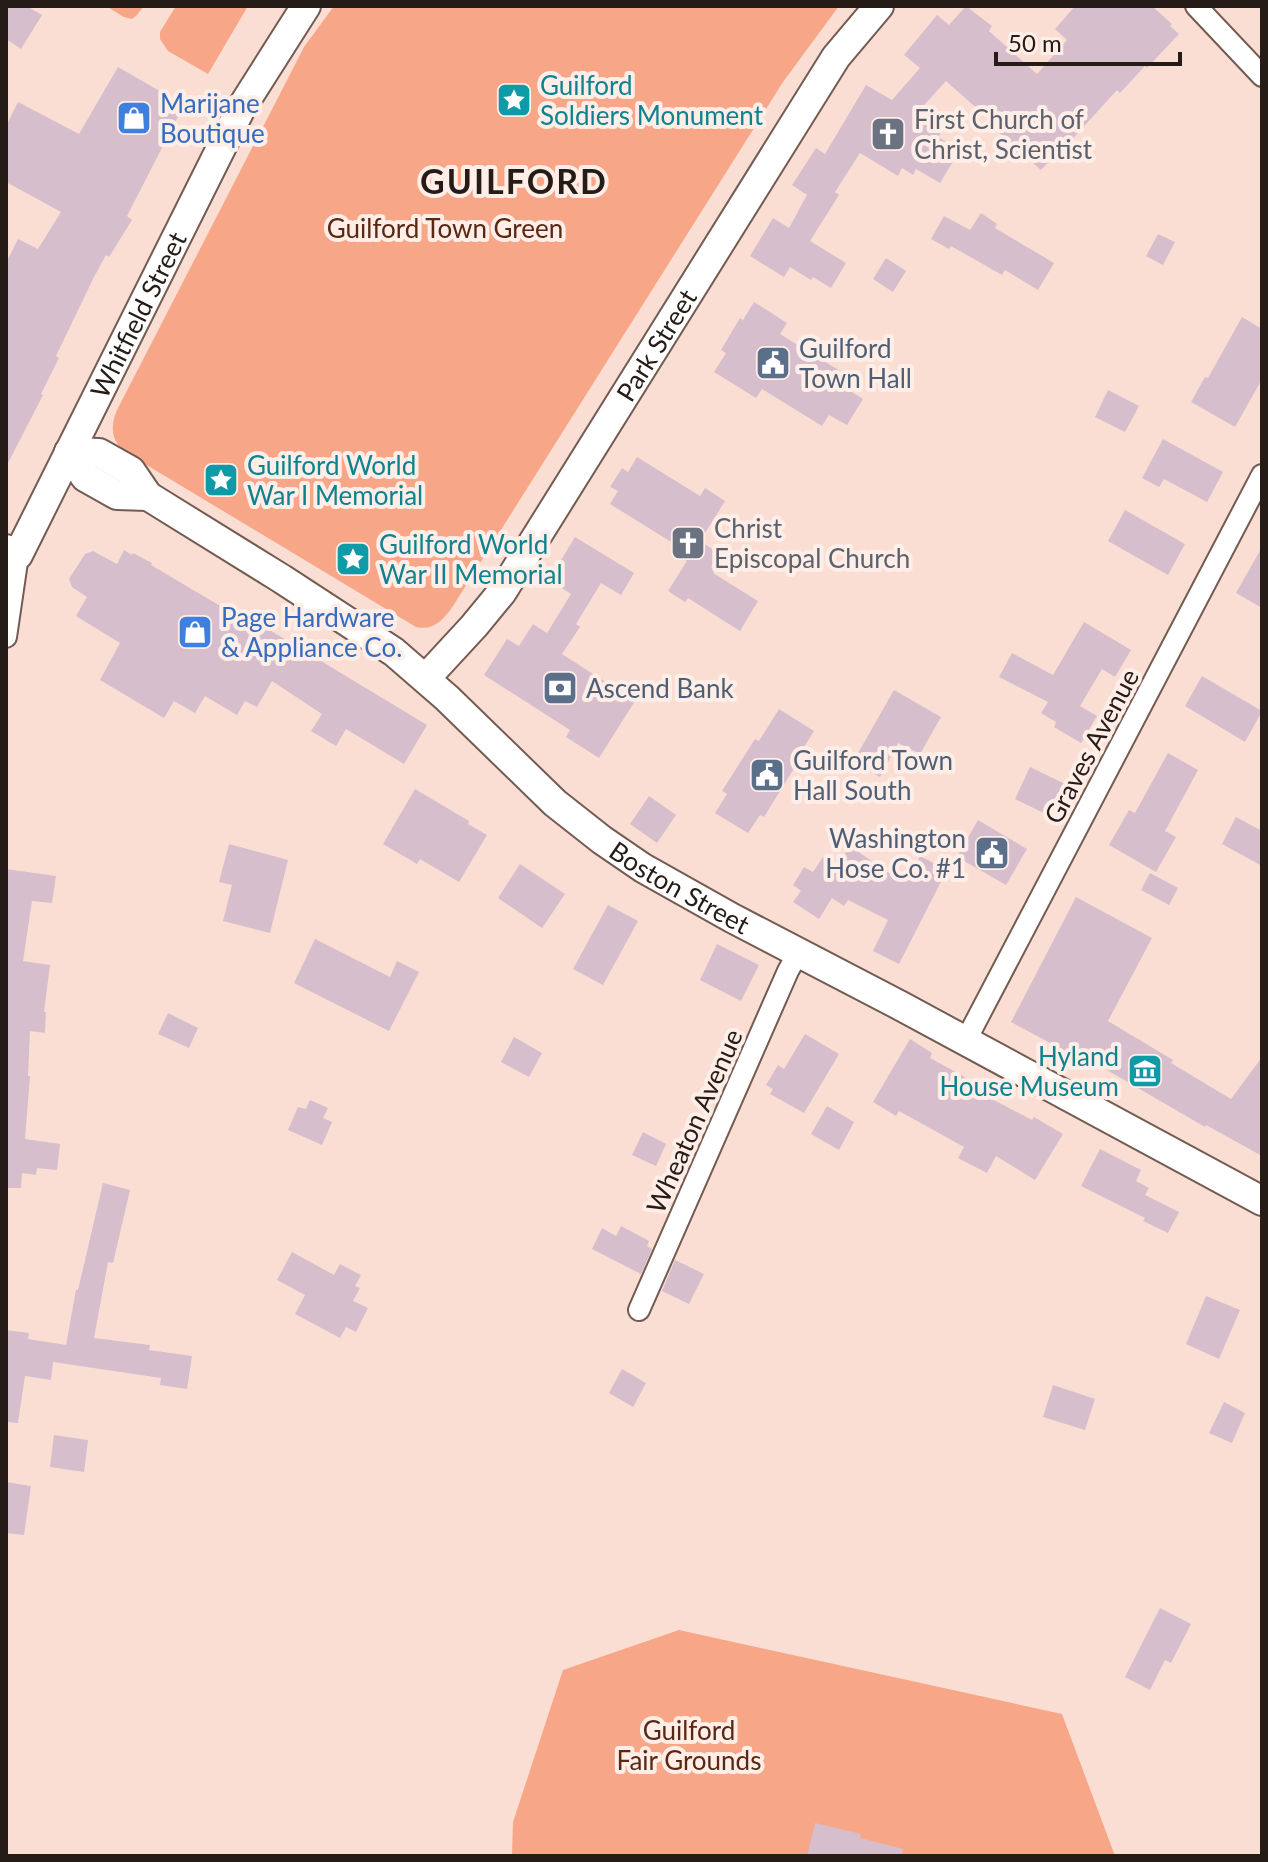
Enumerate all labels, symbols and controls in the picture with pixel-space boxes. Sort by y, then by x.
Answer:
scale bar [996,16,1180,66]
text: 50 m [1008,28,1062,57]
place label: Guilford Soldiers Monument [540,69,764,131]
place icon: Guilford Soldiers Monument [495,81,533,119]
place label: Marijane Boutique [160,87,265,149]
shop icon: Marijane Boutique [115,99,153,137]
place label: First Church of Christ, Scientist [914,103,1093,165]
church icon: First Church of Christ, Scientist [869,115,907,153]
district label: GUILFORD [420,160,608,201]
park label: Guilford Town Green [327,212,563,244]
street label: Whitfield Street [83,226,193,403]
street label: Park Street [609,283,703,407]
place label: Guilford Town Hall [799,332,912,394]
public building icon: Guilford Town Hall [754,344,792,382]
place label: Guilford World War I Memorial [247,449,423,511]
place icon: Guilford World War I Memorial [202,461,240,499]
place label: Christ Episcopal Church [714,512,910,574]
church icon: Christ Episcopal Church [669,524,707,562]
place label: Guilford World War II Memorial [379,528,563,590]
place icon: Guilford World War II Memorial [334,540,372,578]
place label: Page Hardware & Appliance Co. [221,601,402,663]
shop icon: Page Hardware & Appliance Co. [176,613,214,651]
street label: Graves Avenue [1037,663,1145,829]
bank icon: Ascend Bank [541,669,579,707]
place label: Ascend Bank [586,672,735,704]
place label: Guilford Town Hall South [793,744,953,806]
public building icon: Guilford Town Hall South [748,756,786,794]
place label: Washington Hose Co. #1 [825,822,966,884]
street label: Boston Street [604,834,756,941]
public building icon: Washington Hose Co. #1 [973,834,1011,872]
street label: Wheaton Avenue [639,1024,749,1218]
place label: Hyland House Museum [939,1040,1119,1102]
museum icon: Hyland House Museum [1126,1052,1164,1090]
park label: Guilford Fair Grounds [617,1714,761,1776]

